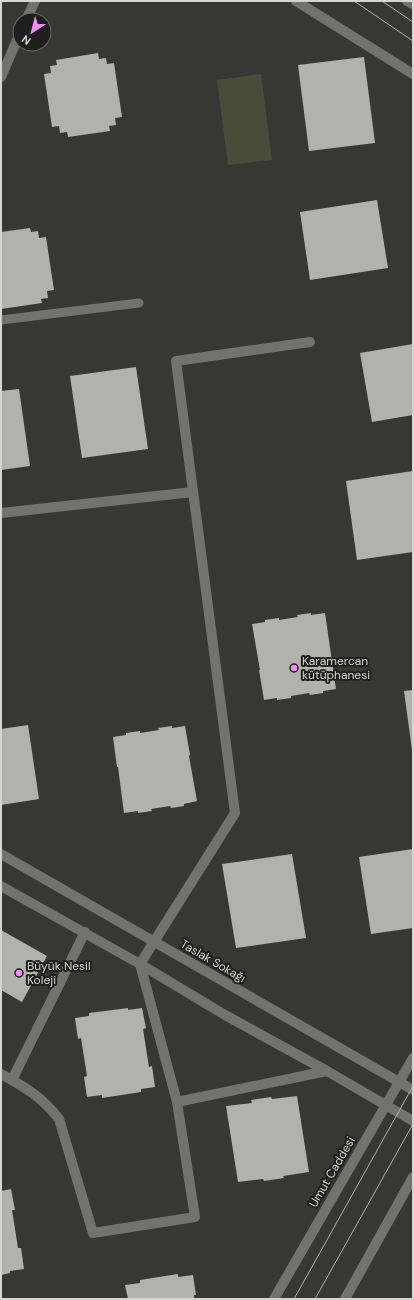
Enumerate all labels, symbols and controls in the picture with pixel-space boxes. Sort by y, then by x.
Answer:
north arrow [12,12,52,52]
text: N [19,32,33,48]
place label: Karamercan kütüphanesi [302,653,370,683]
marker: Karamercan kütüphanesi [289,663,299,673]
street label: Taslak Sokağı [177,936,249,986]
place label: Büyük Nesil Koleji [27,958,91,988]
marker: Büyük Nesil Koleji [14,968,24,978]
street label: Umut Caddesi [305,1134,359,1210]

